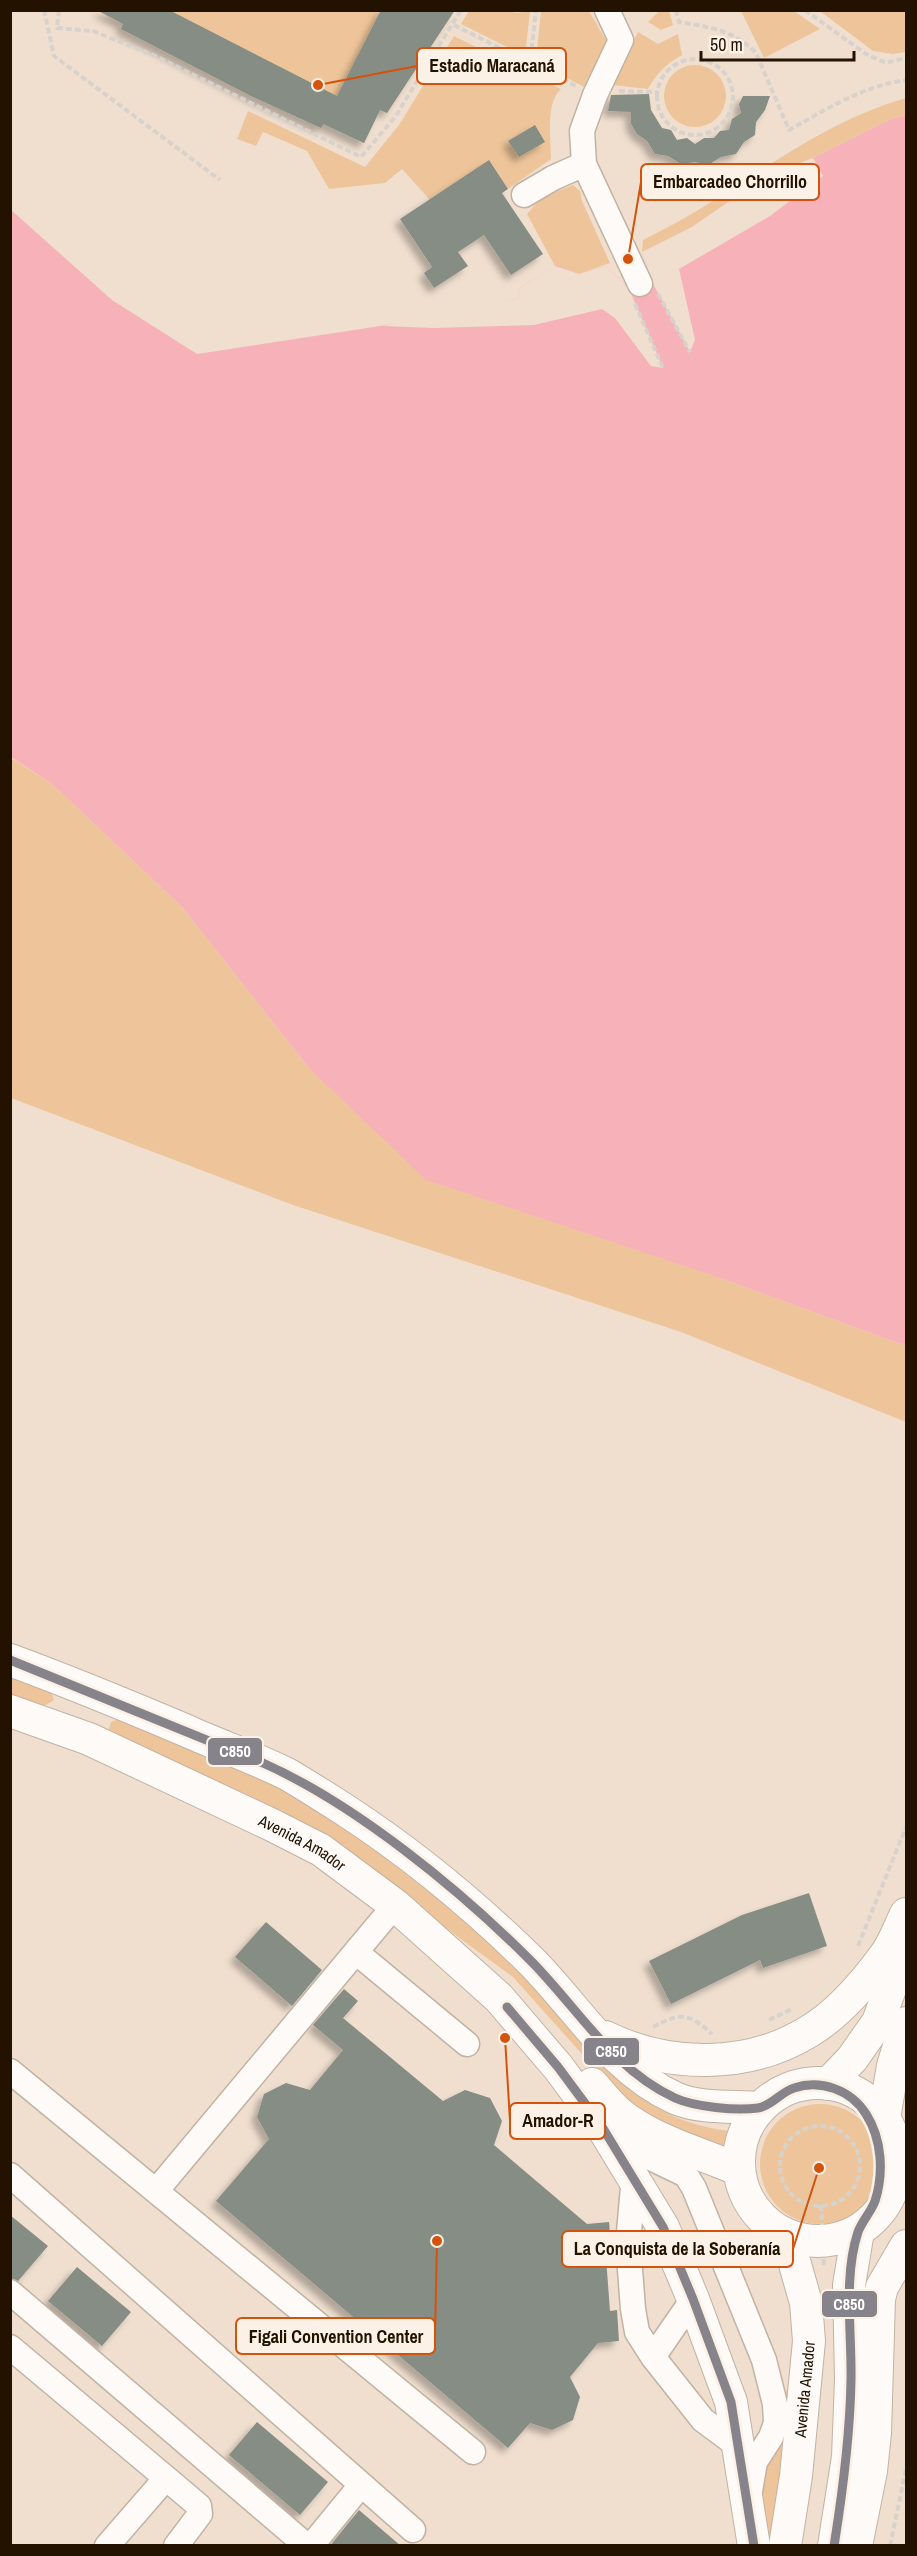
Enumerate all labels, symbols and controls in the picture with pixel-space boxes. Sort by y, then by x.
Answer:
scale bar [701,24,854,62]
text: 50 m [710,32,743,57]
callout: Estadio Maracaná [417,48,566,84]
text: Estadio Maracaná [429,53,556,78]
callout: Embarcadeo Chorrillo [641,164,819,200]
text: Embarcadeo Chorrillo [653,169,807,194]
line badge: C850 [207,1737,263,1766]
text: C850 [219,1740,251,1762]
street label: Avenida Amador [254,1809,351,1876]
line badge: C850 [583,2037,640,2066]
text: C850 [595,2040,627,2062]
callout: Amador-R [510,2103,605,2139]
text: Amador-R [522,2108,594,2133]
callout: La Conquista de la Soberanía [562,2231,793,2267]
text: La Conquista de la Soberanía [574,2236,781,2261]
line badge: C850 [821,2290,878,2318]
text: C850 [833,2293,865,2315]
callout: Figali Convention Center [236,2318,435,2354]
text: Figali Convention Center [249,2324,424,2349]
street label: Avenida Amador [789,2339,820,2440]

